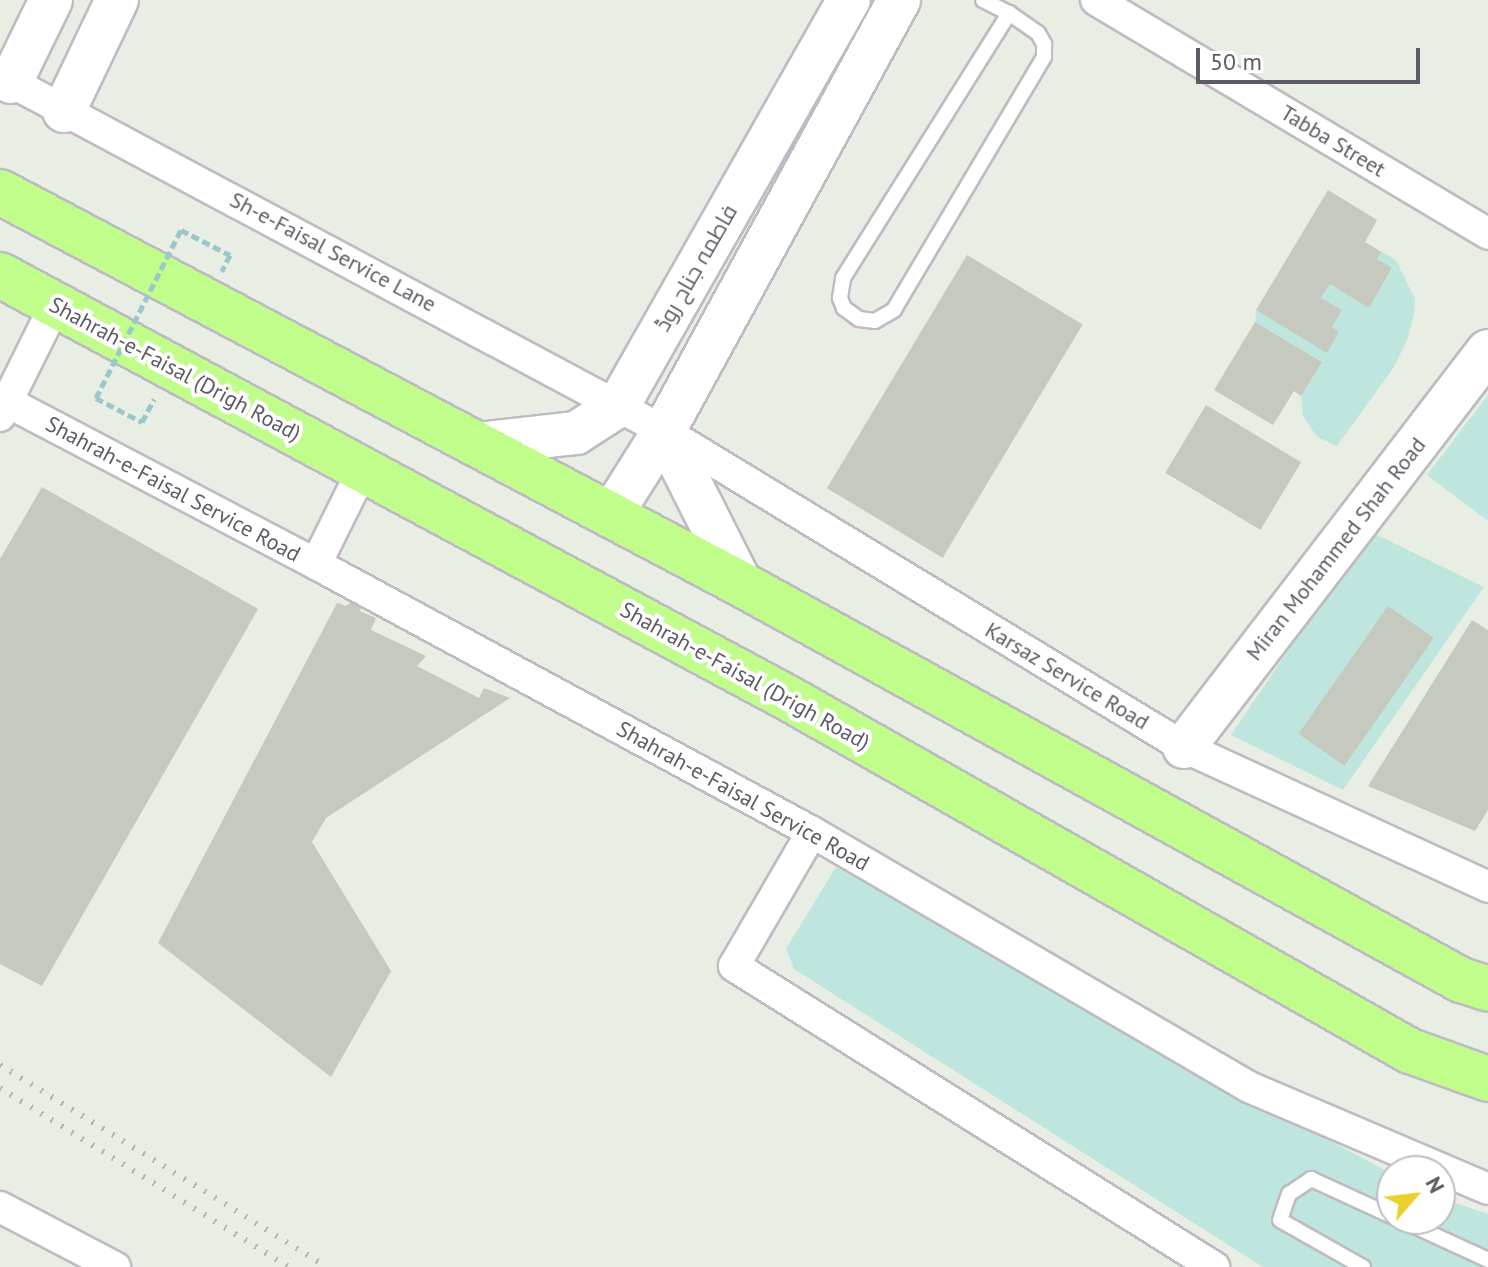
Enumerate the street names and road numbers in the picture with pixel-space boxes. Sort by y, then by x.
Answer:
street label: Tabba Street [1276,99,1390,183]
street label: Sh-e-Faisal Service Lane [225,186,441,318]
street label: فاطمہ جناح روڈ [649,200,743,336]
street label: Shahrah-e-Faisal (Drigh Road) [45,291,305,447]
street label: Shahrah-e-Faisal Service Road [41,411,305,567]
street label: Miran Mohammed Shah Road [1241,432,1431,666]
street label: Shahrah-e-Faisal (Drigh Road) [616,596,874,756]
street label: Karsaz Service Road [980,617,1154,735]
street label: Shahrah-e-Faisal Service Road [612,715,874,877]

